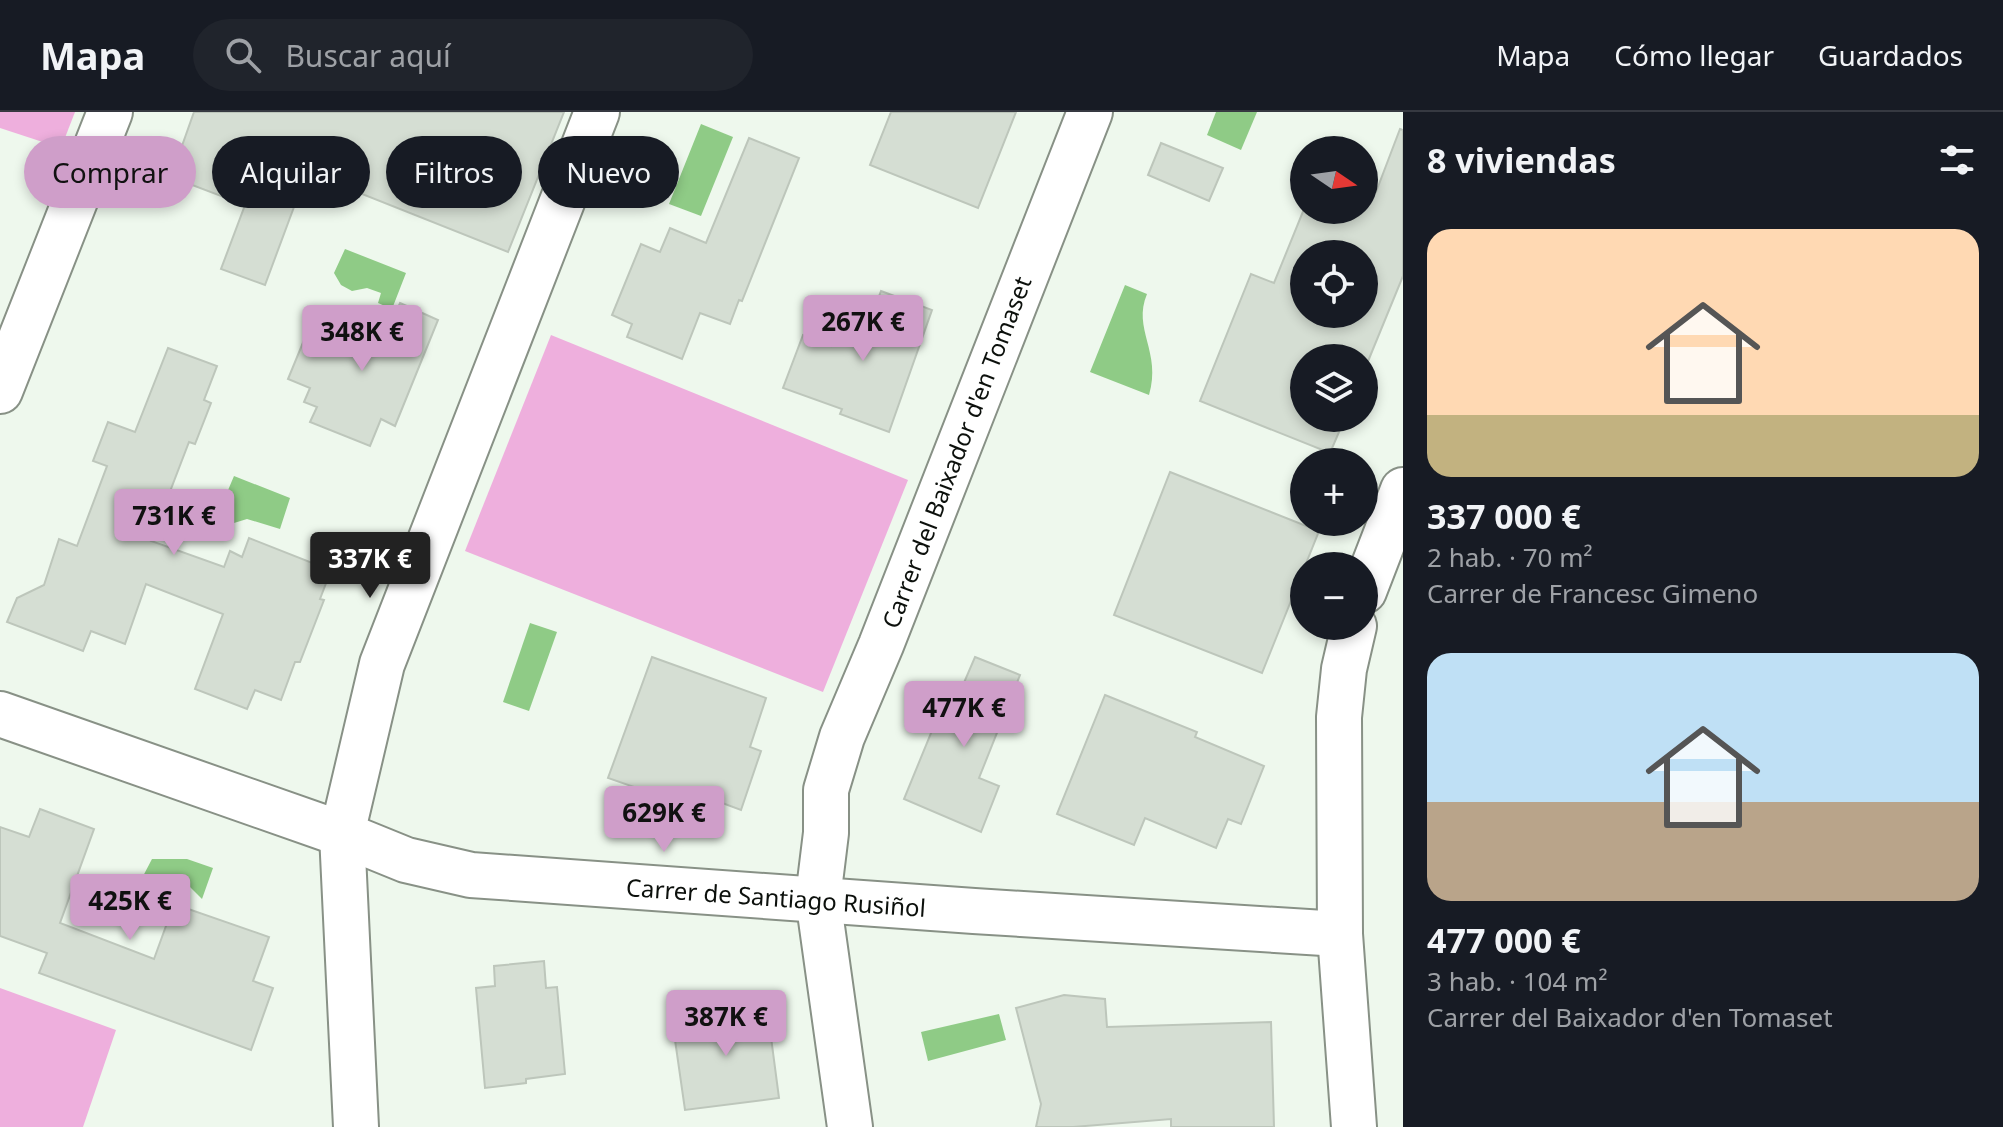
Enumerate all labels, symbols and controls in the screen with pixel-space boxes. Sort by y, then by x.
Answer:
search box [193,19,753,91]
text: Mapa [40,29,145,81]
icon: search [221,33,265,77]
text: Buscar aquí [285,35,451,76]
text: Mapa [1496,36,1570,74]
text: Cómo llegar [1614,36,1774,74]
text: Guardados [1818,36,1963,74]
chip: Comprar [24,136,196,208]
chip: Alquilar [212,136,370,208]
chip: Filtros [386,136,522,208]
chip: Nuevo [538,136,679,208]
north arrow [1290,136,1378,224]
map controls [1290,136,1378,640]
text: 8 viviendas [1427,137,1616,183]
icon: filters [1935,138,1979,182]
button: locate [1290,240,1378,328]
street label: Carrer del Baixador d'en Tomaset [874,271,1039,633]
icon: home [1631,281,1775,425]
pin: 267K € [798,295,928,363]
text: 267K € [821,303,905,339]
pin: 348K € [297,305,427,373]
text: 348K € [320,313,404,349]
button: layers [1290,344,1378,432]
button: + [1290,448,1378,536]
pin: 731K € [109,489,239,557]
text: 337 000 € [1427,493,1581,539]
text: 731K € [132,497,216,533]
pin: 337K € [305,532,435,600]
text: 2 hab. · 70 m² [1427,539,1593,575]
text: 337K € [328,540,412,576]
button: − [1290,552,1378,640]
text: Carrer de Francesc Gimeno [1427,575,1758,611]
pin: 477K € [899,681,1029,749]
text: 477K € [922,689,1006,725]
icon: home [1631,705,1775,849]
pin: 629K € [599,786,729,854]
text: 629K € [622,794,706,830]
street label: Carrer de Santiago Rusiñol [625,870,927,924]
pin: 425K € [65,874,195,942]
text: 425K € [88,882,172,918]
text: 477 000 € [1427,917,1581,963]
text: 3 hab. · 104 m² [1427,963,1608,999]
pin: 387K € [661,990,791,1058]
text: 387K € [684,998,768,1034]
text: Carrer del Baixador d'en Tomaset [1427,999,1833,1035]

